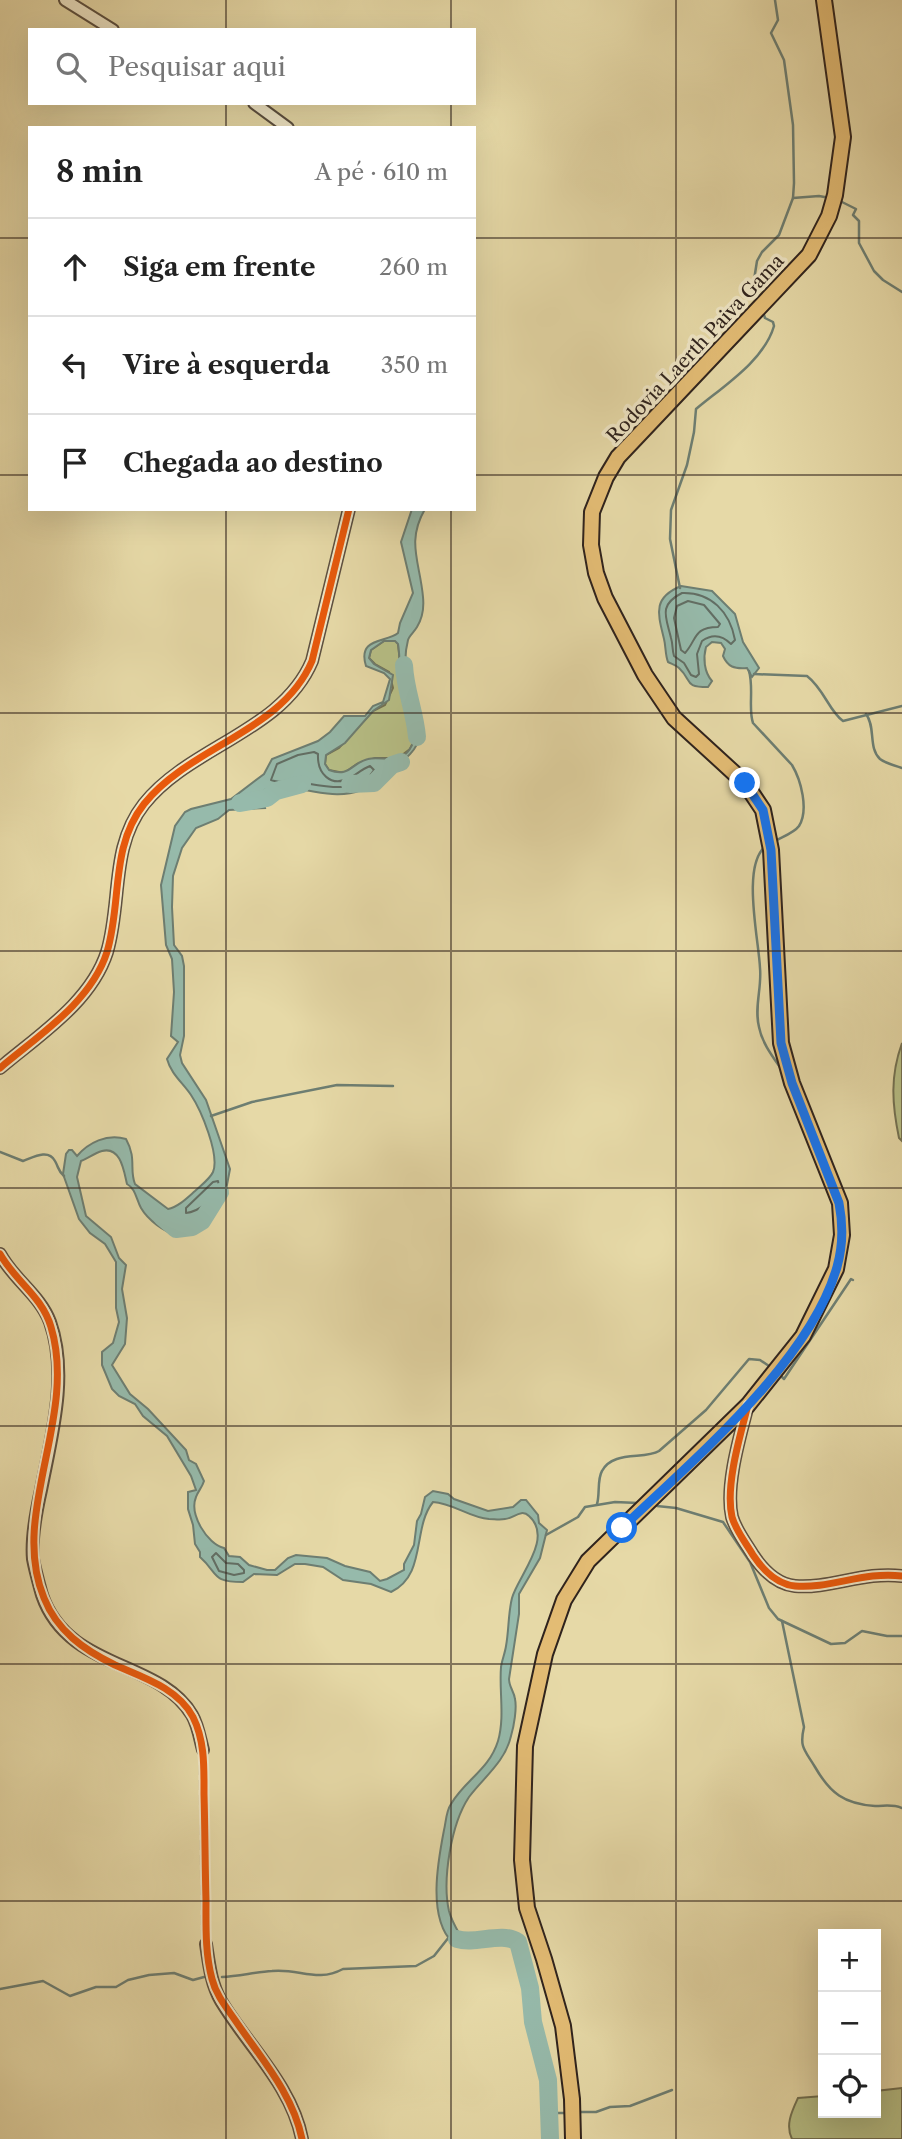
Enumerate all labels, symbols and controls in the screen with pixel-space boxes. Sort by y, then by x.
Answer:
search box [28,28,476,105]
icon: search [52,48,90,86]
text: Pesquisar aqui [108,51,286,83]
text: 8 min [56,153,143,190]
text: A pé · 610 m [315,158,448,186]
icon: ahead [56,248,94,286]
street label: Rodovia Laerth Paiva Gama [602,249,789,447]
text: Siga em frente [123,251,316,283]
text: 260 m [379,253,448,281]
icon: left [56,346,94,384]
text: Vire à esquerda [123,349,330,381]
text: 350 m [381,351,448,379]
icon: arrive [56,444,94,482]
text: Chegada ao destino [123,447,383,479]
route end [729,767,760,798]
route start [606,1512,637,1543]
map controls [818,1929,881,2118]
button: + [818,1929,881,1992]
button: − [818,1992,881,2055]
button: locate [818,2055,881,2118]

